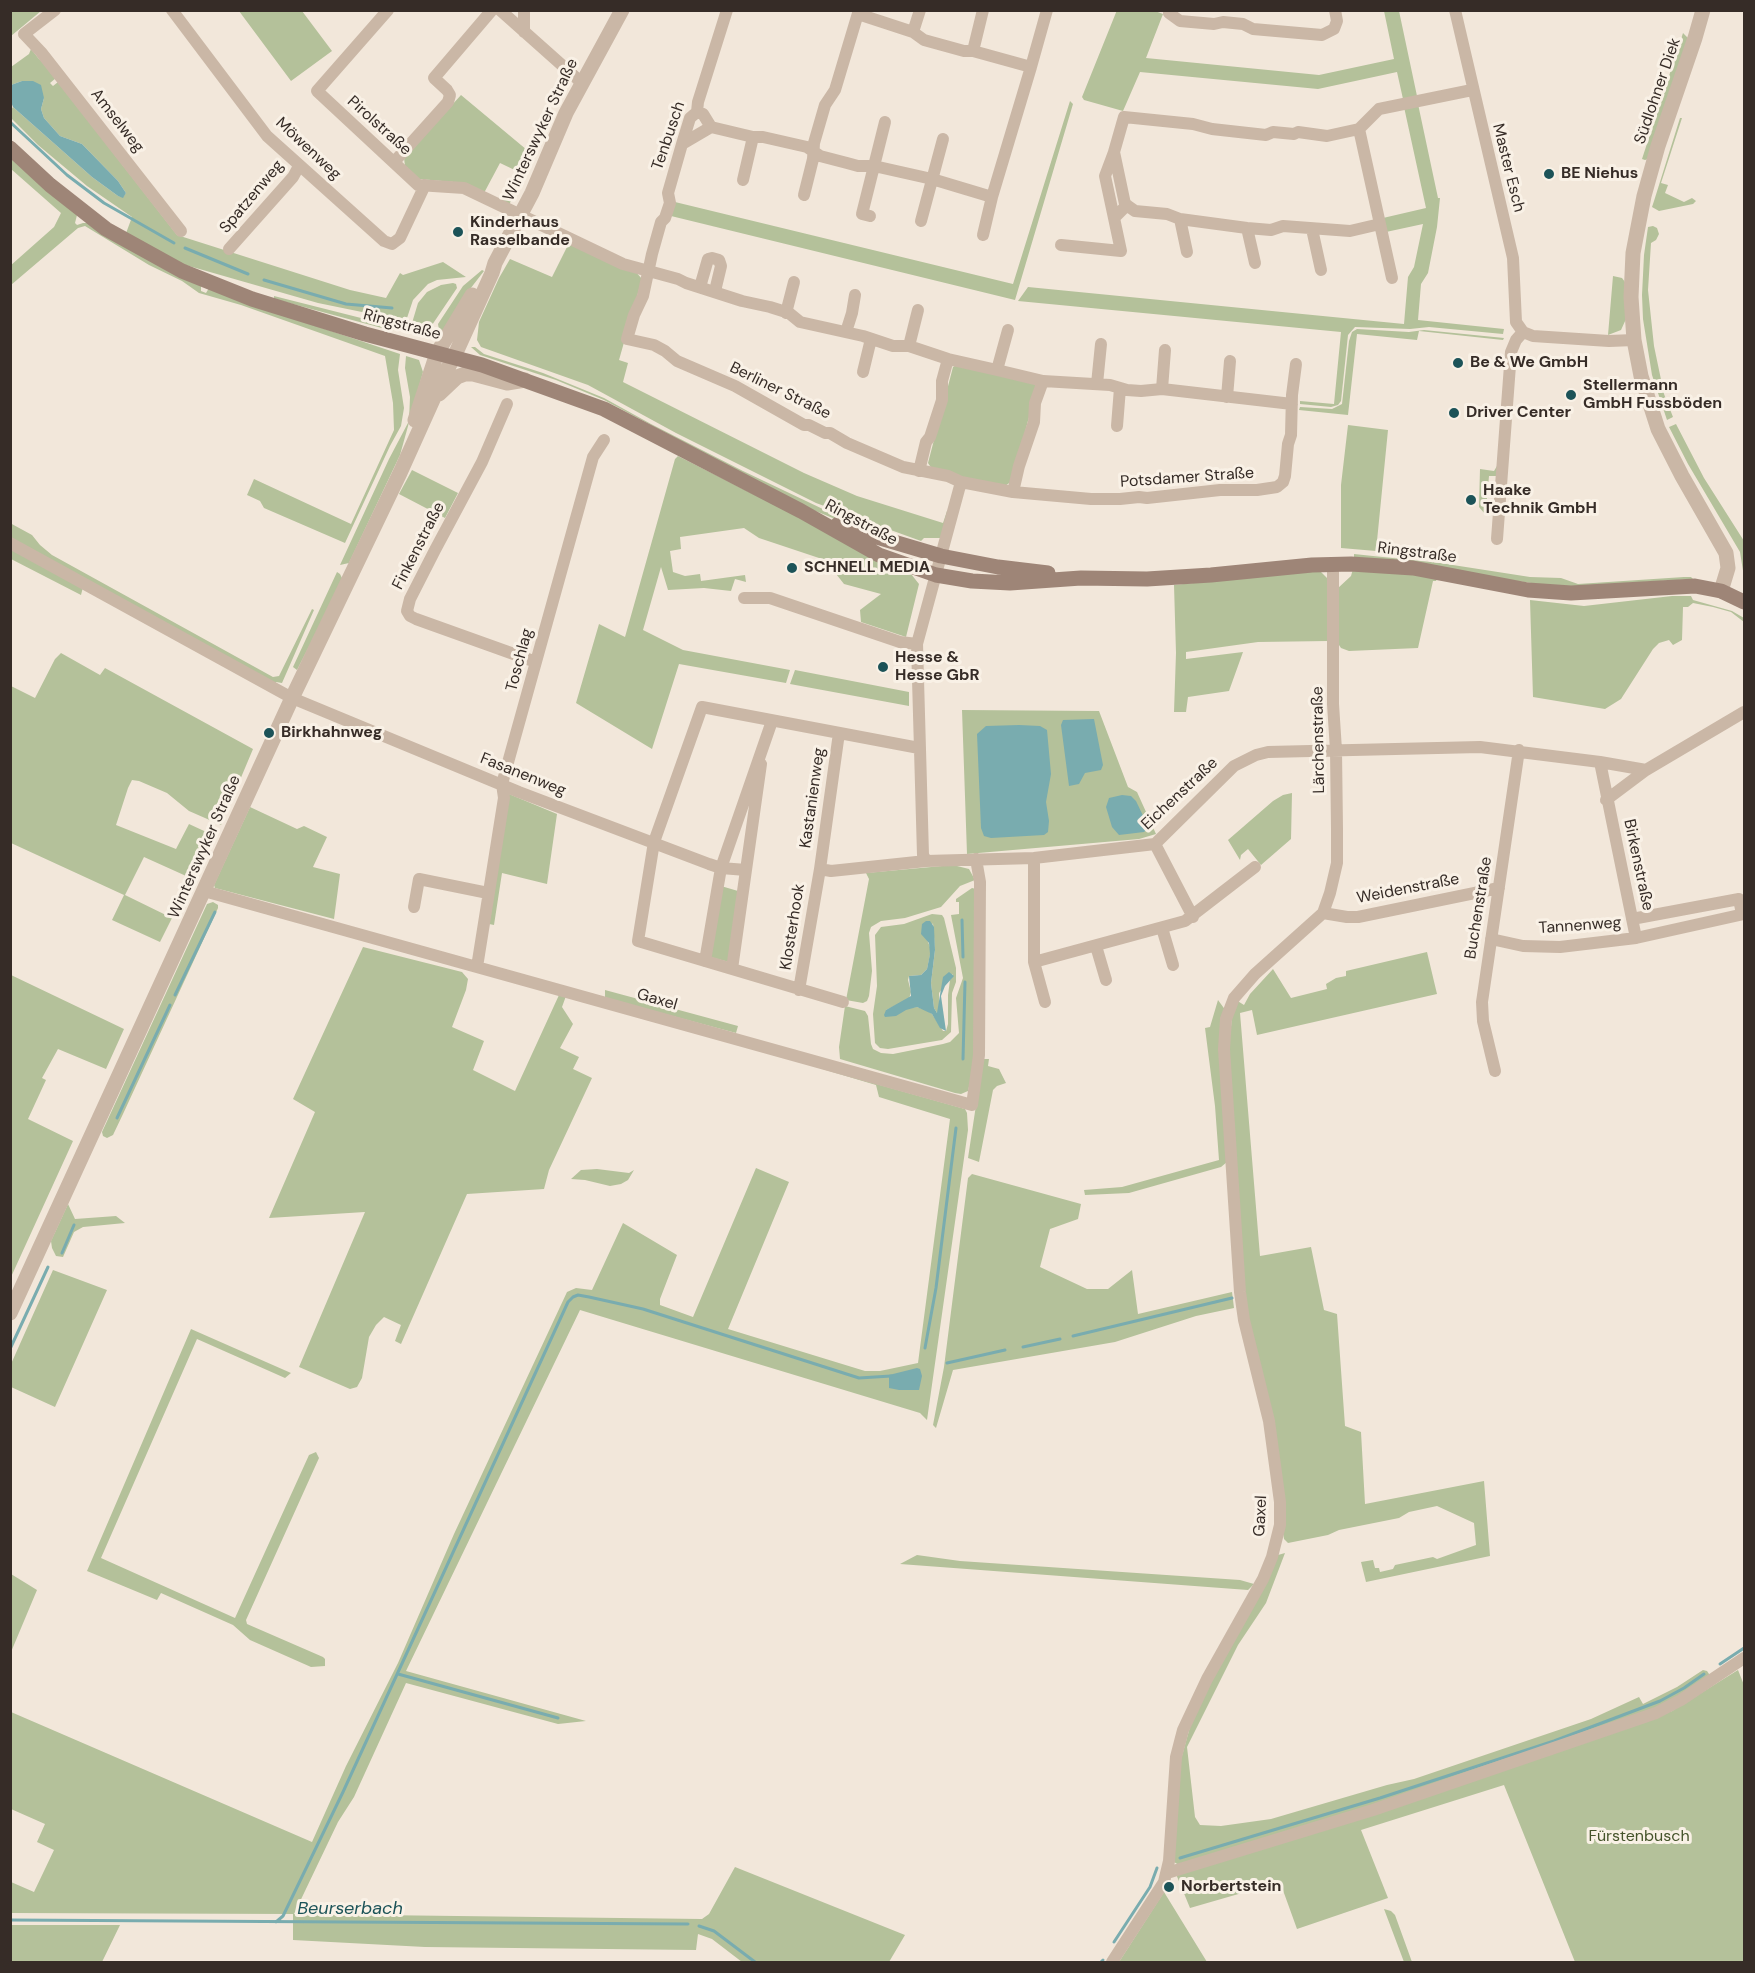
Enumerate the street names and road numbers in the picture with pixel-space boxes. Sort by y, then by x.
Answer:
street label: Südlohner Diek [1631,35,1685,147]
street label: Winterswyker Straße [500,56,582,204]
street label: Amselweg [86,85,148,157]
street label: Pirolstraße [343,92,415,160]
street label: Tenbusch [648,99,690,173]
street label: Möwenweg [271,114,345,184]
street label: Master Esch [1488,122,1528,214]
street label: Spatzenweg [216,157,288,237]
street label: Ringstraße [361,305,443,345]
street label: Berliner Straße [726,358,834,424]
street label: Potsdamer Straße [1119,464,1255,492]
street label: Ringstraße [821,496,901,550]
street label: Finkenstraße [389,499,449,593]
street label: Ringstraße [1376,539,1458,567]
street label: Toschlag [502,626,538,694]
street label: Lärchenstraße [1308,686,1330,794]
street label: Kastanienweg [796,746,830,850]
street label: Fasanenweg [477,749,569,801]
street label: Eichenstraße [1138,754,1222,834]
street label: Winterswyker Straße [165,772,245,922]
street label: Birkenstraße [1619,817,1657,913]
street label: Buchenstraße [1461,855,1497,961]
street label: Weidenstraße [1355,870,1461,908]
street label: Klosterhook [777,882,809,972]
street label: Tannenweg [1538,914,1622,938]
street label: Gaxel [635,985,679,1015]
street label: Gaxel [1250,1495,1272,1537]

